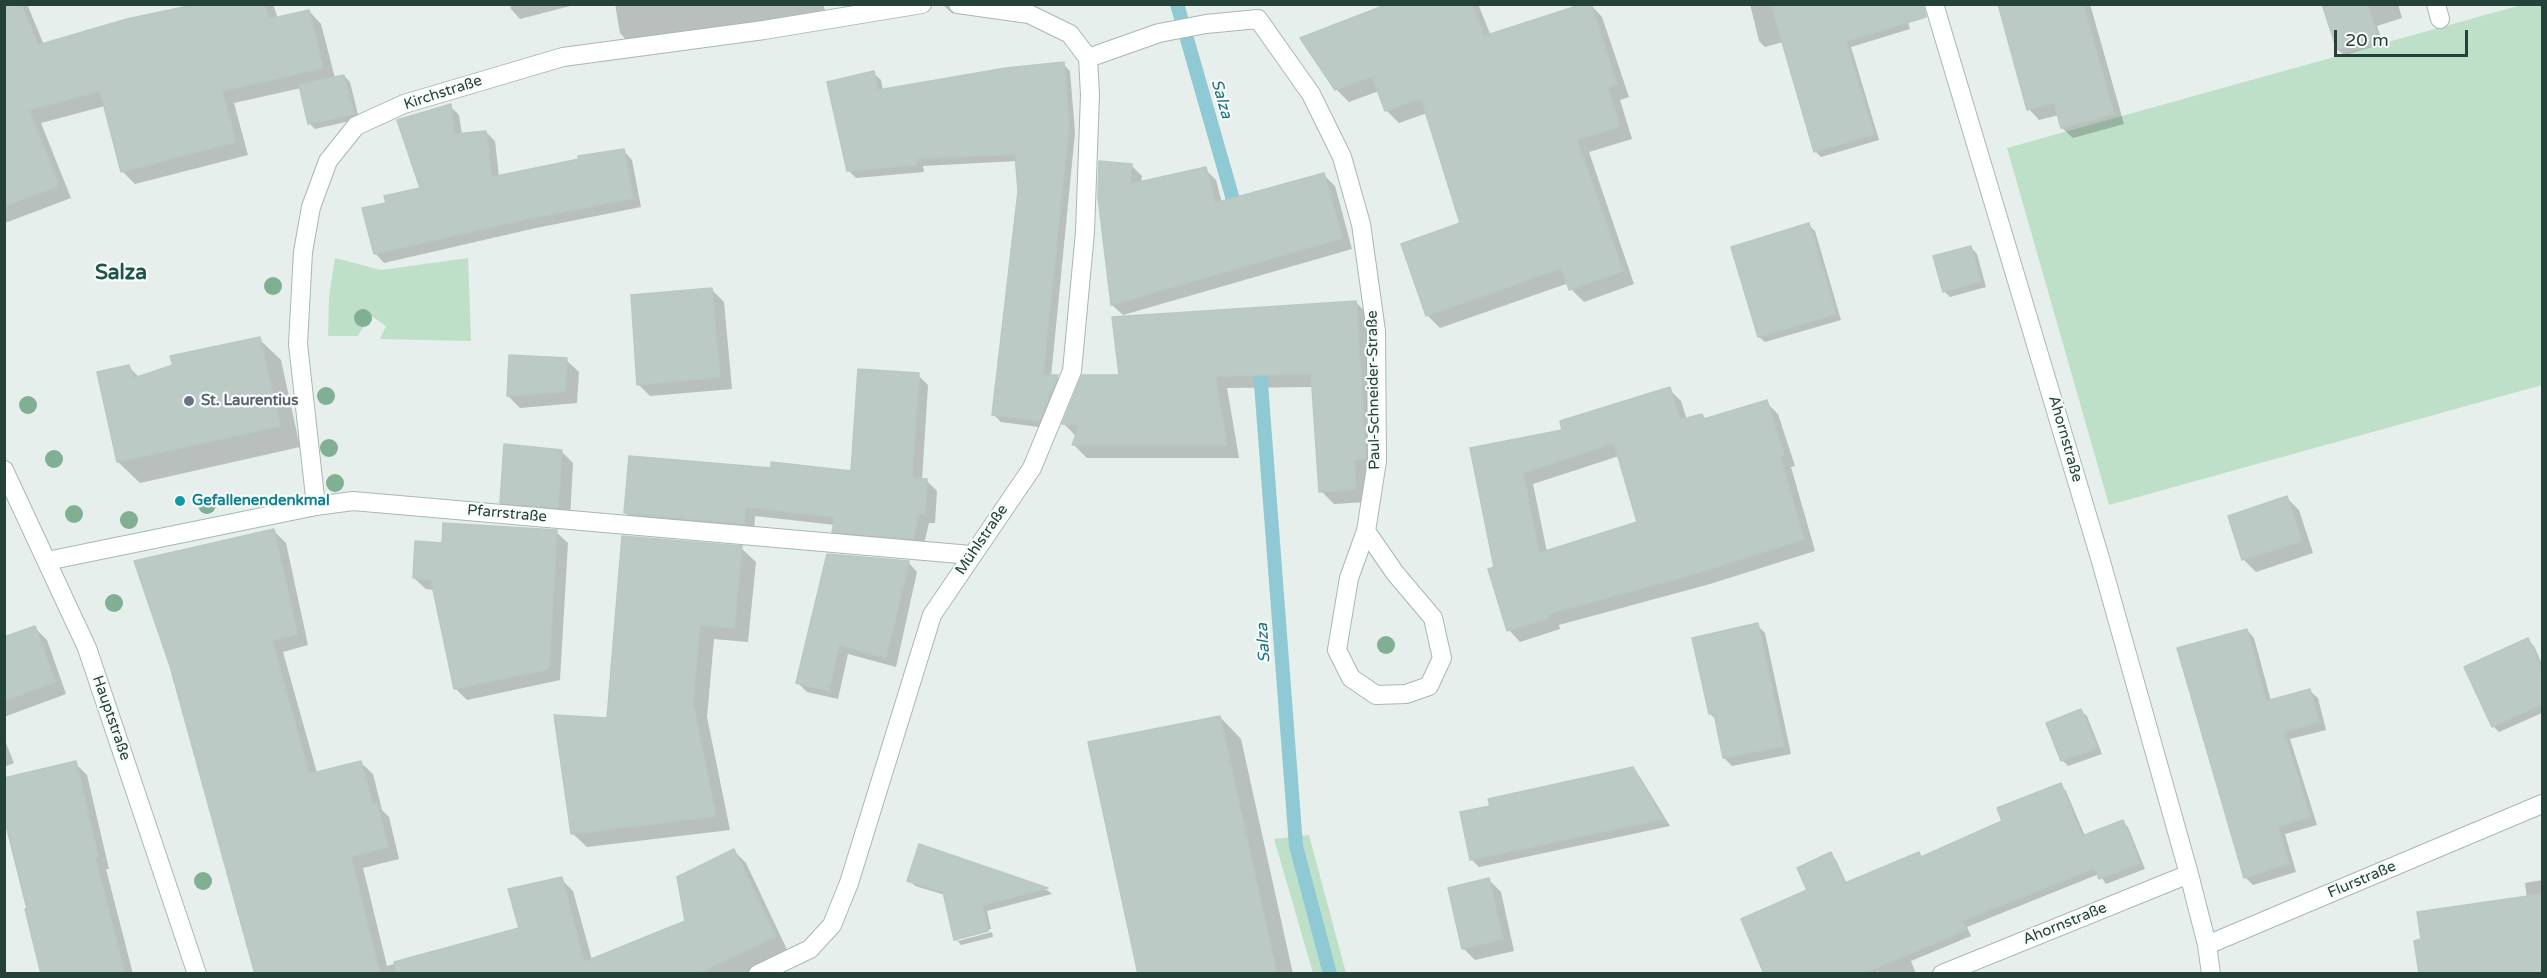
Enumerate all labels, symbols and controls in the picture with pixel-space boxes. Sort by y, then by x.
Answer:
scale bar [2337,18,2470,56]
text: 20 m [2345,29,2389,51]
street label: Kirchstraße [402,72,484,114]
water label: Salza [1206,77,1236,121]
district label: Salza [95,260,147,286]
street label: Paul-Schneider-Straße [1364,310,1384,470]
place label: St. Laurentius [201,392,298,410]
marker: St. Laurentius [182,394,196,408]
street label: Ahornstraße [2044,394,2086,484]
place label: Gefallenendenkmal [192,492,330,510]
marker: Gefallenendenkmal [173,494,187,508]
street label: Mühlstraße [952,501,1012,579]
street label: Pfarrstraße [466,502,548,526]
water label: Salza [1253,622,1275,664]
street label: Hauptstraße [88,673,134,763]
street label: Flurstraße [2325,858,2399,902]
street label: Ahornstraße [2020,899,2110,949]

